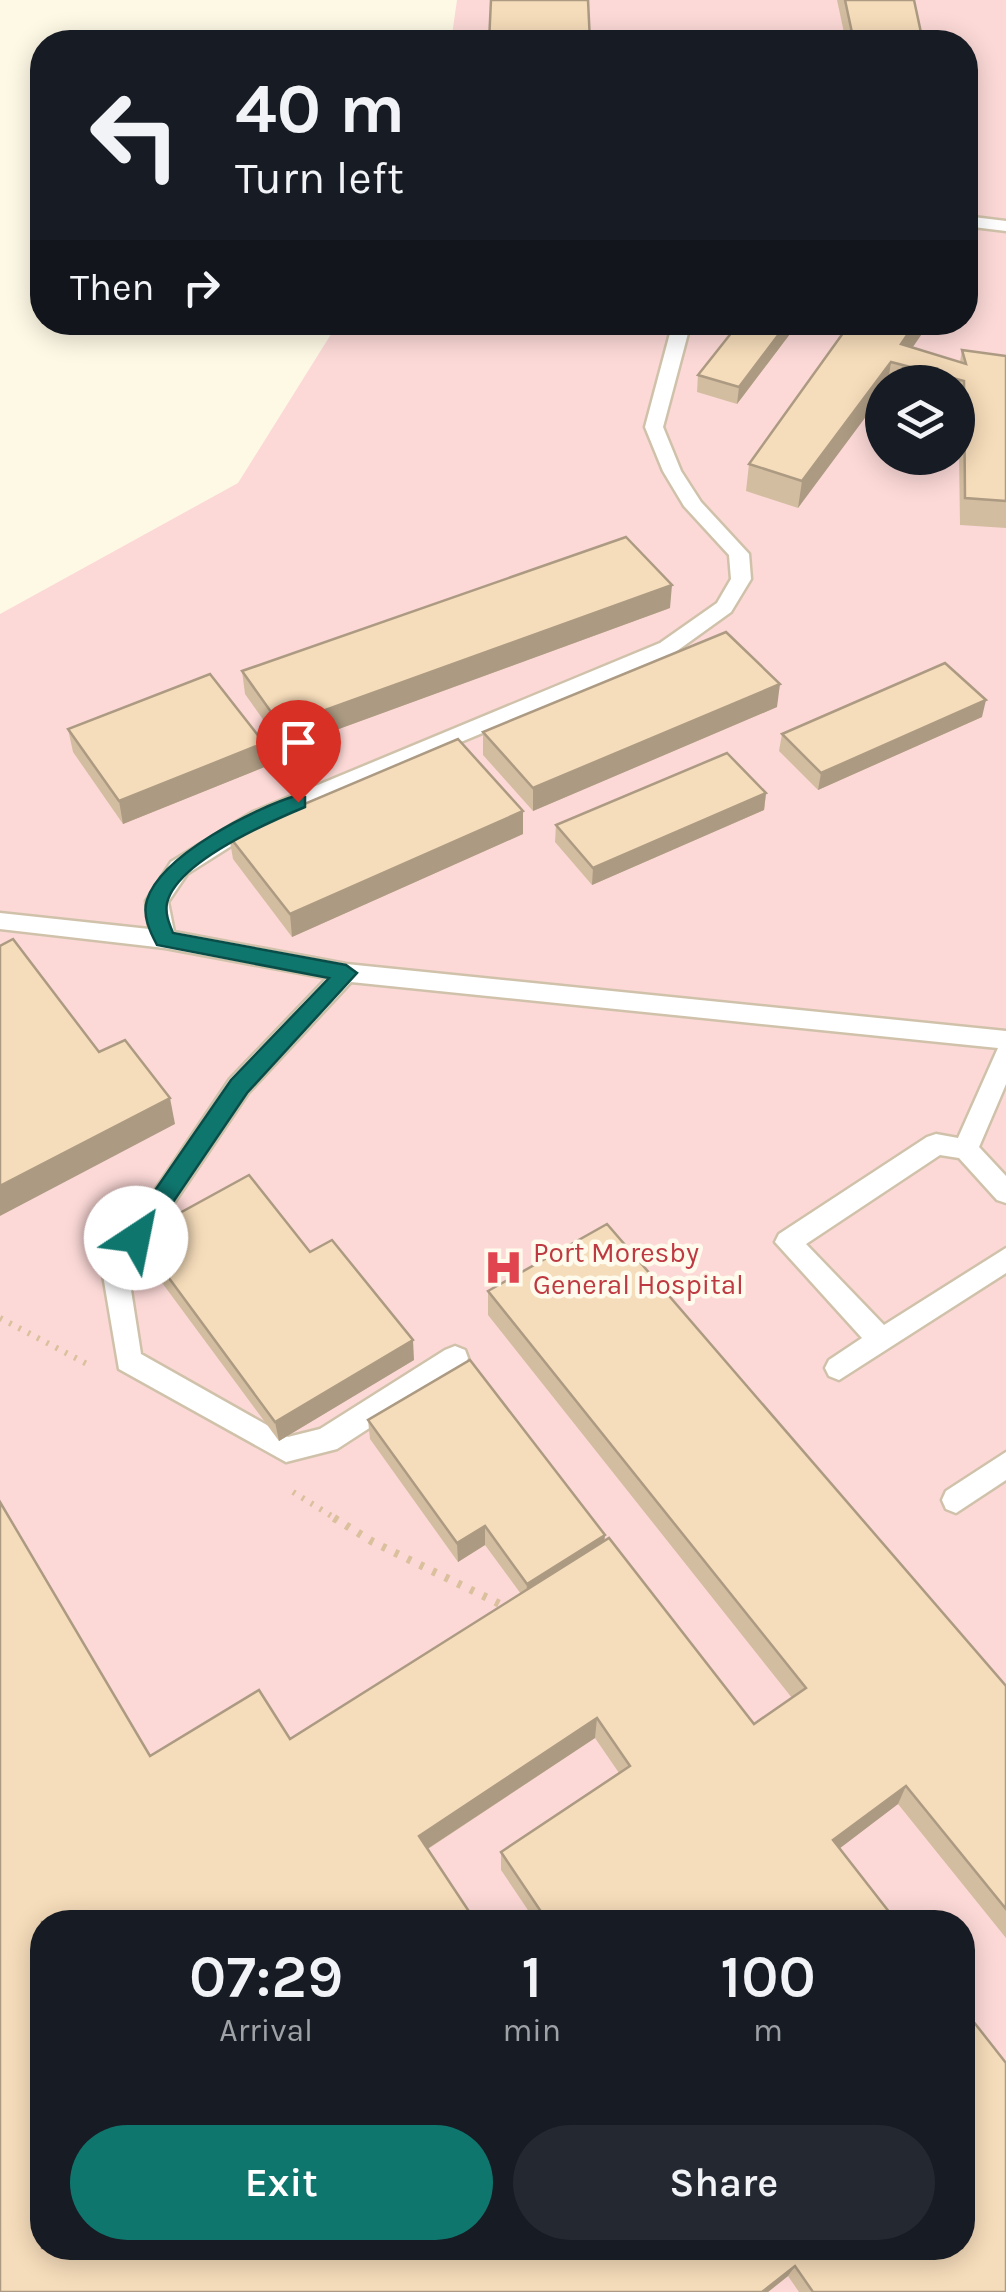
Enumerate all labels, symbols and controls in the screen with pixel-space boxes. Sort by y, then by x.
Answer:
text: 40 m [235,68,405,150]
icon: left [70,70,200,200]
text: Turn left [235,152,404,204]
icon: right [174,260,229,315]
text: Then [70,265,154,310]
map controls [865,365,975,475]
button: layers [865,365,975,475]
pin [256,700,341,803]
icon: arrive [271,715,326,770]
position arrow [84,1186,188,1290]
place label: Port Moresby General Hospital [533,1236,744,1301]
hospital icon: Port Moresby General Hospital [482,1247,524,1289]
text: 07:29 [189,1942,343,2012]
text: 1 [521,1942,542,2012]
text: 100 [720,1942,816,2012]
text: Arrival [219,2012,313,2049]
text: min [502,2012,561,2049]
text: m [753,2012,783,2049]
button: Exit [70,2125,493,2240]
button: Share [513,2125,935,2240]

